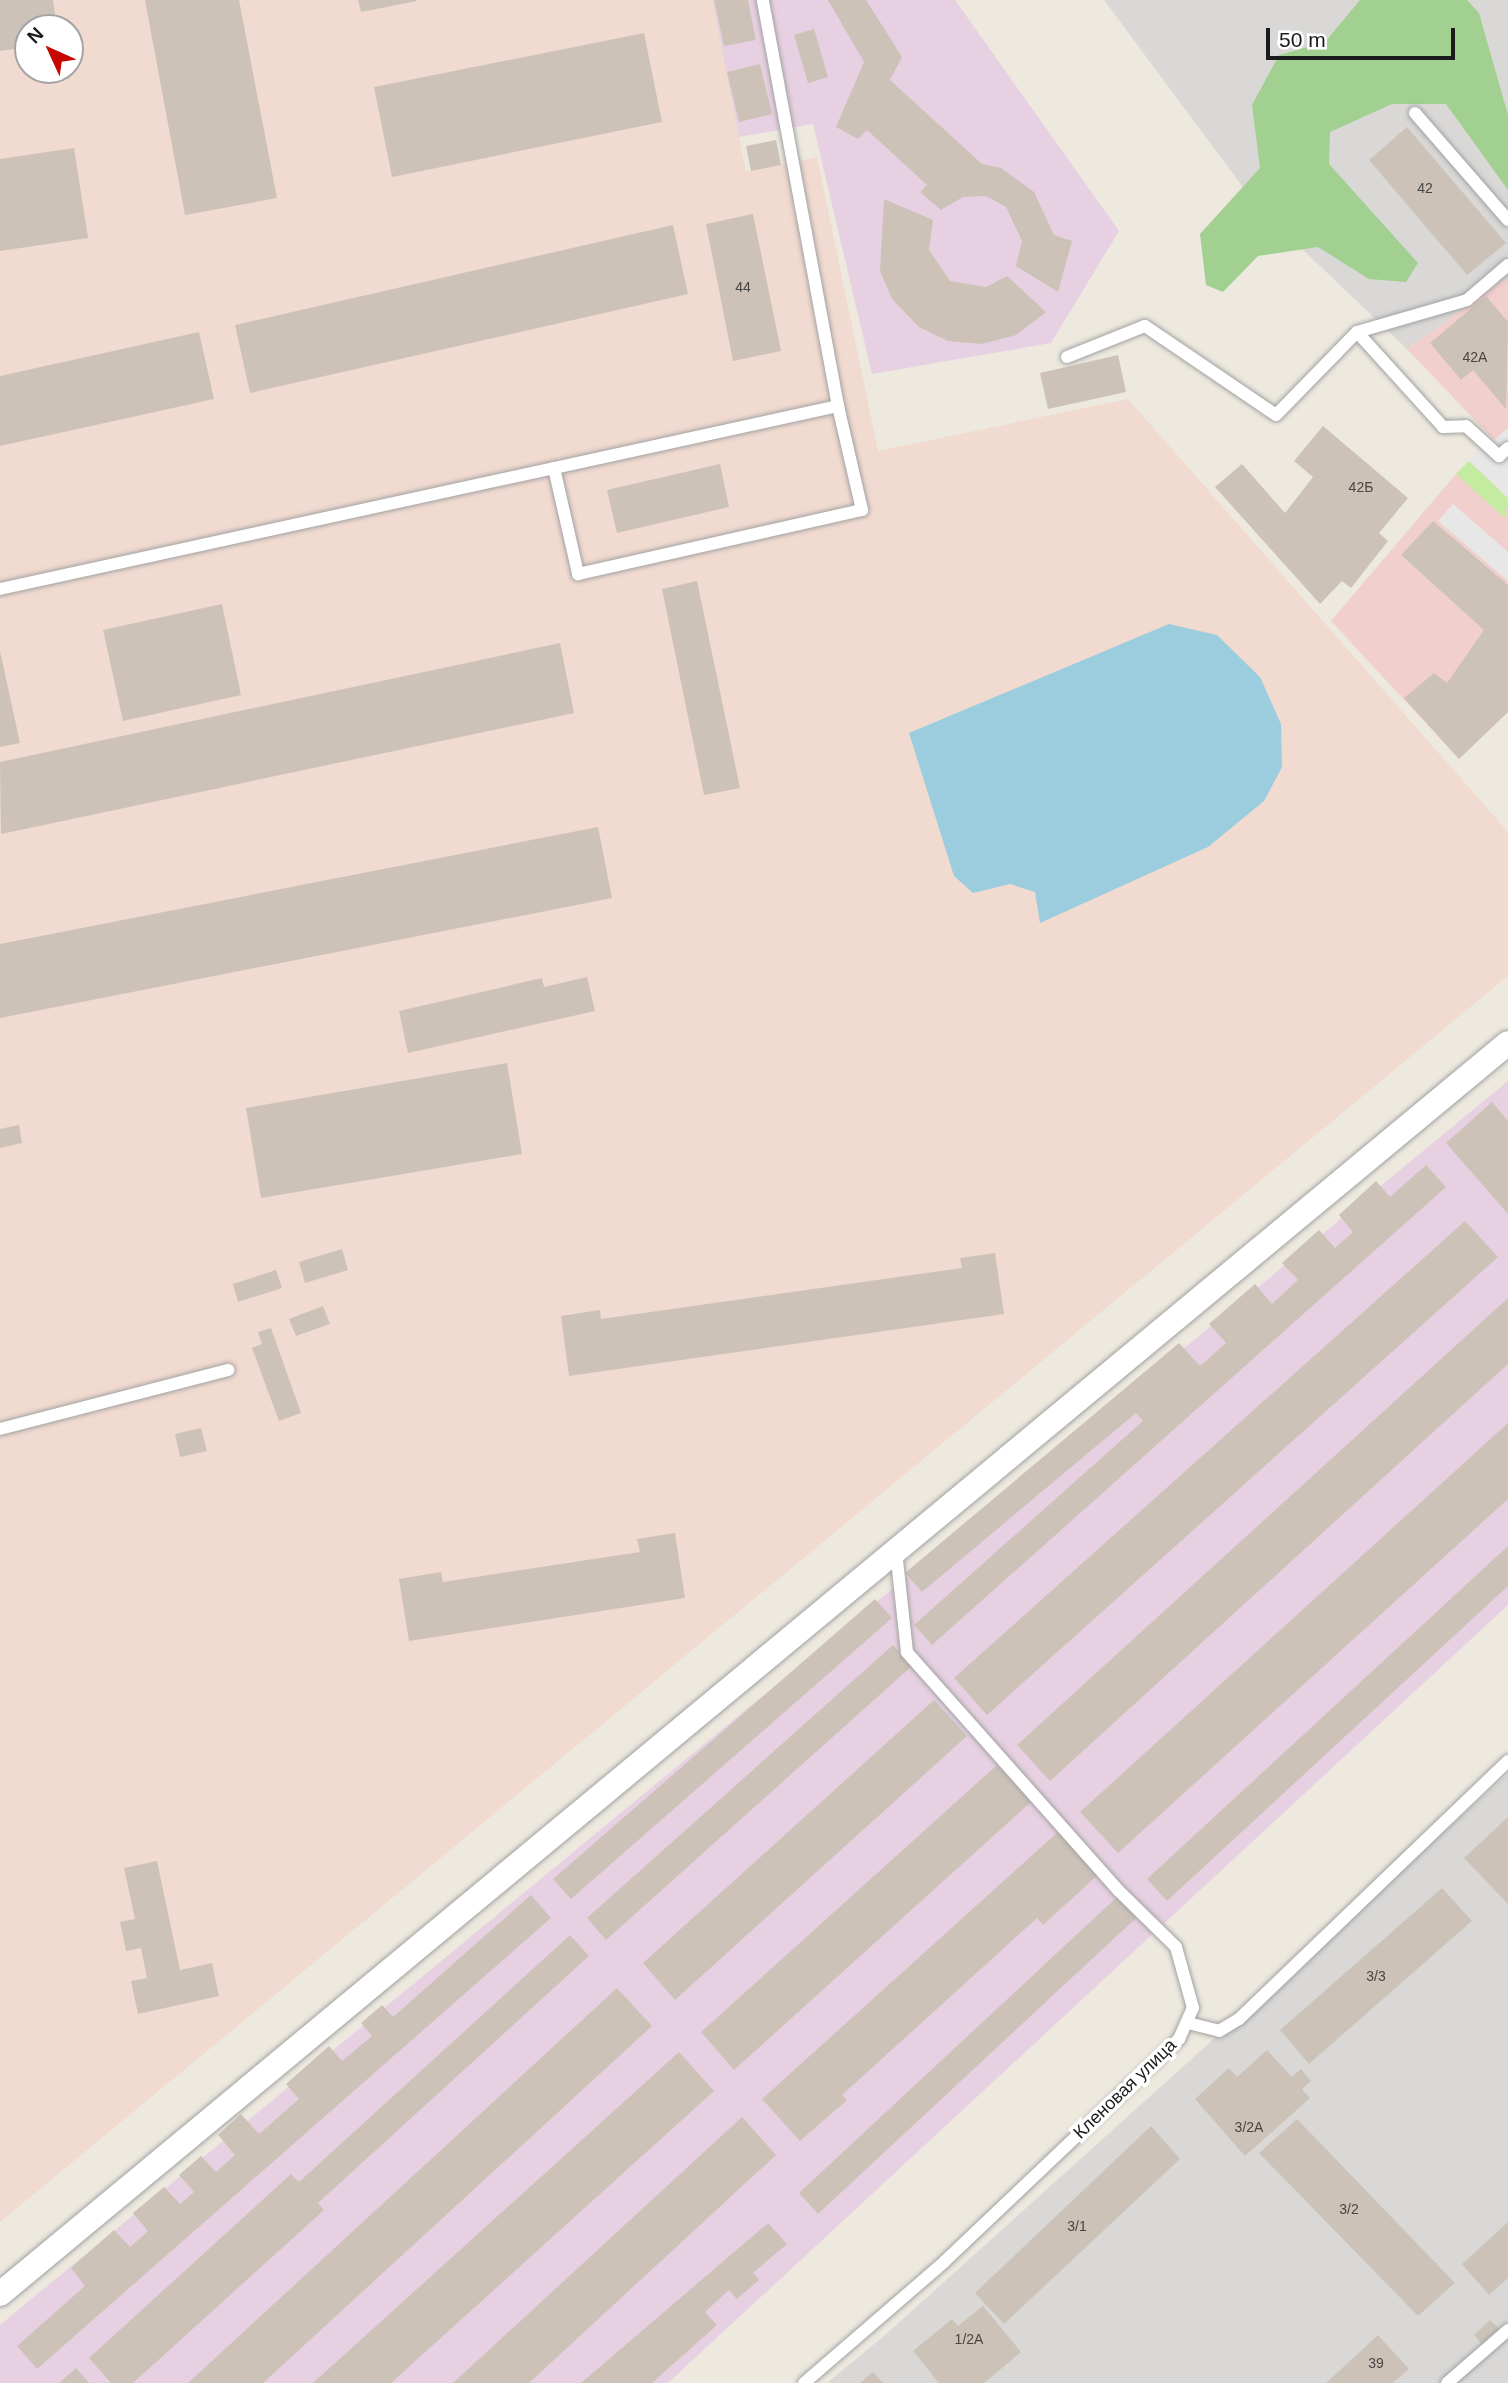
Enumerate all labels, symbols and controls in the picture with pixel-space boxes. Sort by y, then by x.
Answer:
north arrow [14,14,84,84]
scale bar [1270,14,1459,58]
text: N [23,23,47,47]
text: 50 m [1279,28,1326,51]
house number: 42 [1417,180,1433,196]
house number: 44 [735,279,751,295]
house number: 42А [1463,349,1487,365]
house number: 42Б [1349,479,1373,495]
house number: 3/3 [1366,1968,1386,1984]
street label: Кленовая улица [1069,2034,1181,2144]
house number: 3/2А [1235,2119,1263,2135]
house number: 3/2 [1339,2201,1359,2217]
house number: 3/1 [1067,2218,1087,2234]
house number: 1/2А [955,2331,983,2347]
house number: 39 [1368,2355,1384,2371]

